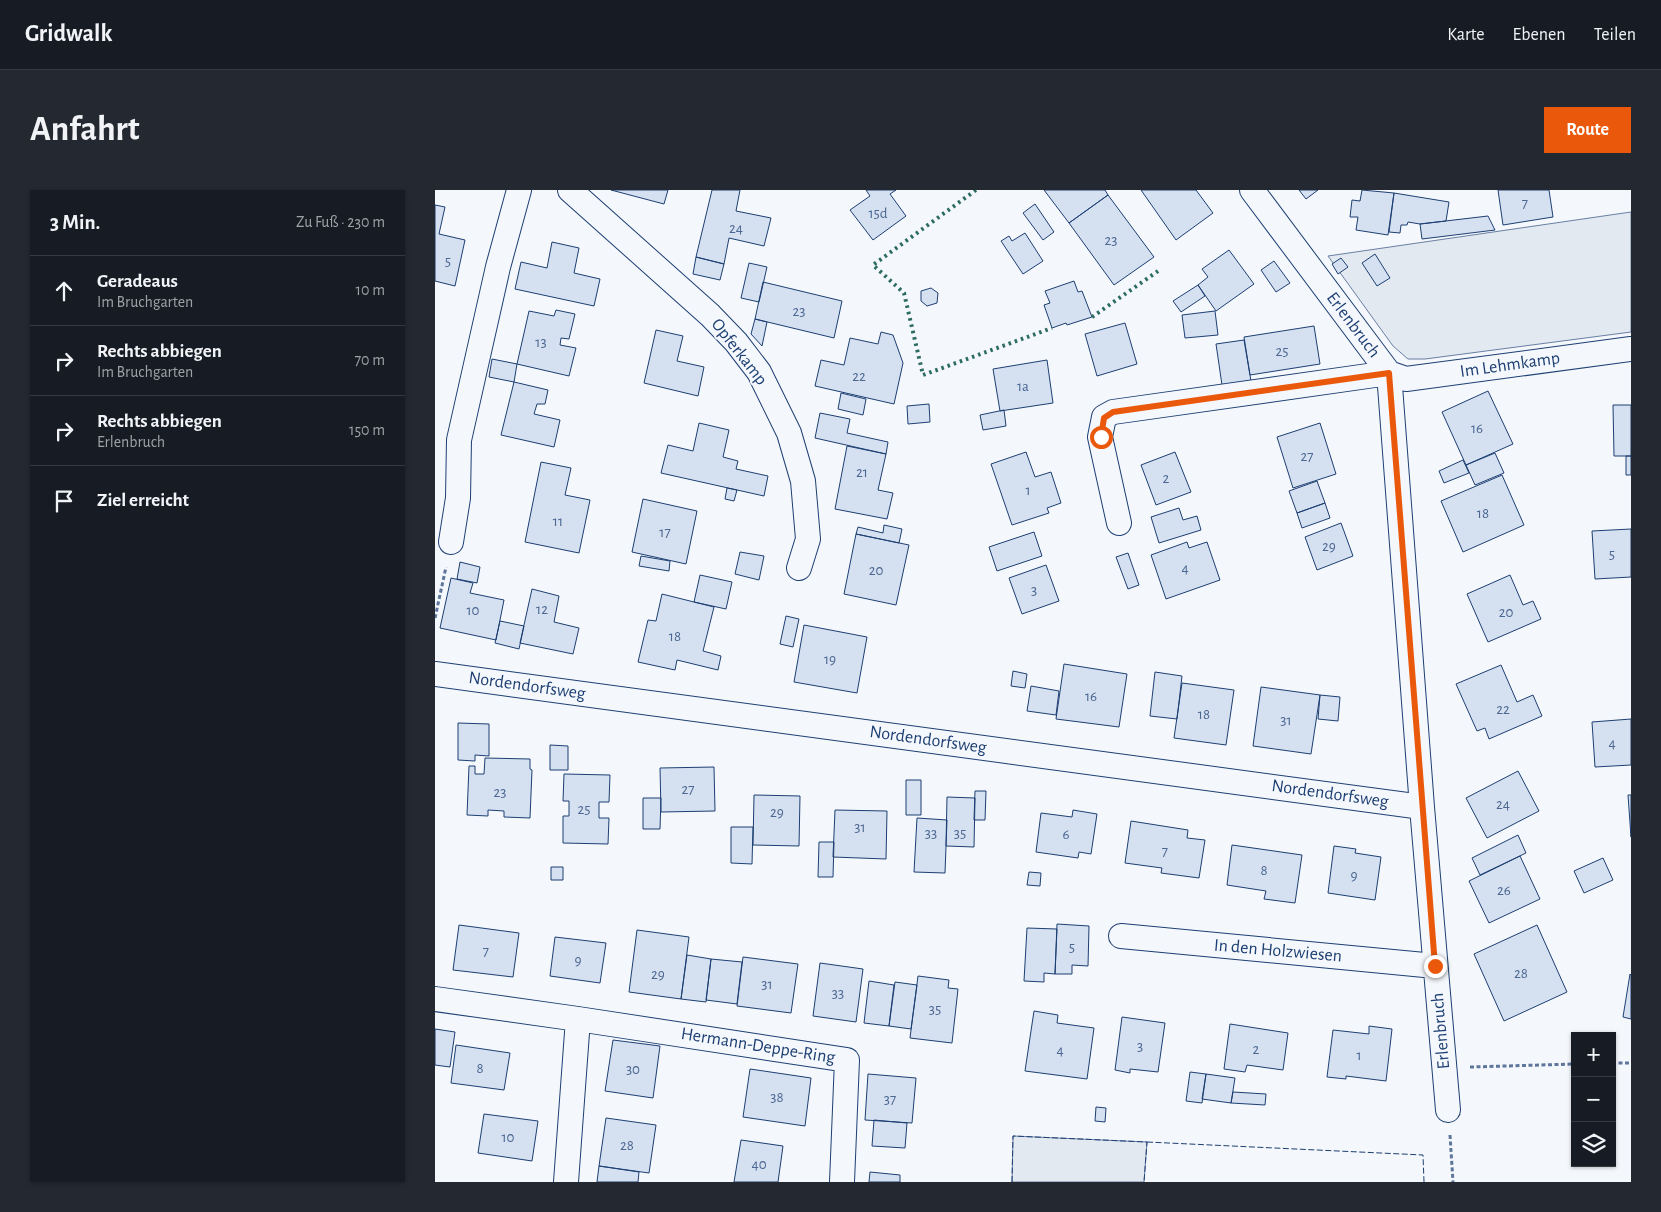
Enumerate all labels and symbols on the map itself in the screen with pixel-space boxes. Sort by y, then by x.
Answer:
house number: 7 [1522,196,1528,211]
house number: 15d [868,206,888,221]
house number: 24 [729,221,743,236]
house number: 23 [1104,233,1118,248]
house number: 5 [445,254,451,269]
street label: Erlenbruch [1323,289,1383,361]
house number: 23 [792,304,806,319]
street label: Opferkamp [708,315,770,389]
house number: 13 [535,335,547,350]
house number: 25 [1275,344,1289,359]
street label: Im Lehmkamp [1459,349,1561,381]
house number: 22 [852,369,866,384]
house number: 1a [1017,379,1029,394]
house number: 16 [1471,421,1483,436]
route start [1090,426,1113,449]
house number: 27 [1300,449,1314,464]
house number: 21 [856,465,868,480]
house number: 2 [1163,471,1170,486]
house number: 1 [1025,483,1031,498]
house number: 18 [1477,506,1489,521]
house number: 11 [553,514,563,529]
house number: 17 [659,525,671,540]
house number: 29 [1322,539,1336,554]
house number: 5 [1609,547,1615,562]
house number: 4 [1181,561,1189,576]
house number: 20 [869,563,883,578]
house number: 3 [1031,583,1037,598]
house number: 12 [536,602,548,617]
house number: 10 [466,603,480,618]
house number: 20 [1499,605,1513,620]
house number: 18 [669,629,681,644]
house number: 19 [824,652,836,667]
street label: Nordendorfsweg [467,669,587,703]
house number: 16 [1085,689,1097,704]
house number: 22 [1496,702,1510,717]
house number: 18 [1198,707,1210,722]
house number: 31 [1280,713,1292,728]
street label: Nordendorfsweg [868,723,988,757]
house number: 4 [1608,736,1616,751]
street label: Nordendorfsweg [1270,777,1390,811]
house number: 27 [681,782,695,797]
house number: 23 [493,785,507,800]
house number: 24 [1496,797,1510,812]
house number: 25 [577,802,591,817]
house number: 29 [770,805,784,820]
house number: 31 [854,820,866,835]
house number: 33 [925,826,937,841]
house number: 35 [954,826,966,841]
house number: 6 [1062,827,1070,842]
house number: 7 [1162,844,1168,859]
house number: 8 [1260,863,1268,878]
house number: 9 [1350,868,1358,883]
house number: 26 [1497,883,1511,898]
street label: In den Holzwiesen [1213,936,1343,966]
house number: 5 [1069,940,1075,955]
house number: 7 [483,944,489,959]
house number: 9 [574,953,582,968]
route end [1424,955,1447,978]
house number: 28 [1514,966,1528,981]
house number: 29 [651,967,665,982]
house number: 31 [761,977,773,992]
house number: 33 [832,986,844,1001]
street label: Erlenbruch [1429,992,1453,1070]
house number: 35 [929,1002,941,1017]
street label: Hermann-Deppe-Ring [680,1025,837,1067]
house number: 3 [1137,1039,1143,1054]
house number: 2 [1253,1042,1260,1057]
house number: 4 [1056,1043,1064,1058]
house number: 1 [1356,1048,1362,1063]
house number: 8 [476,1061,484,1076]
house number: 30 [626,1062,640,1077]
house number: 38 [770,1090,784,1105]
house number: 37 [884,1092,896,1107]
house number: 10 [501,1130,515,1145]
house number: 28 [620,1138,634,1153]
house number: 40 [751,1157,767,1172]

